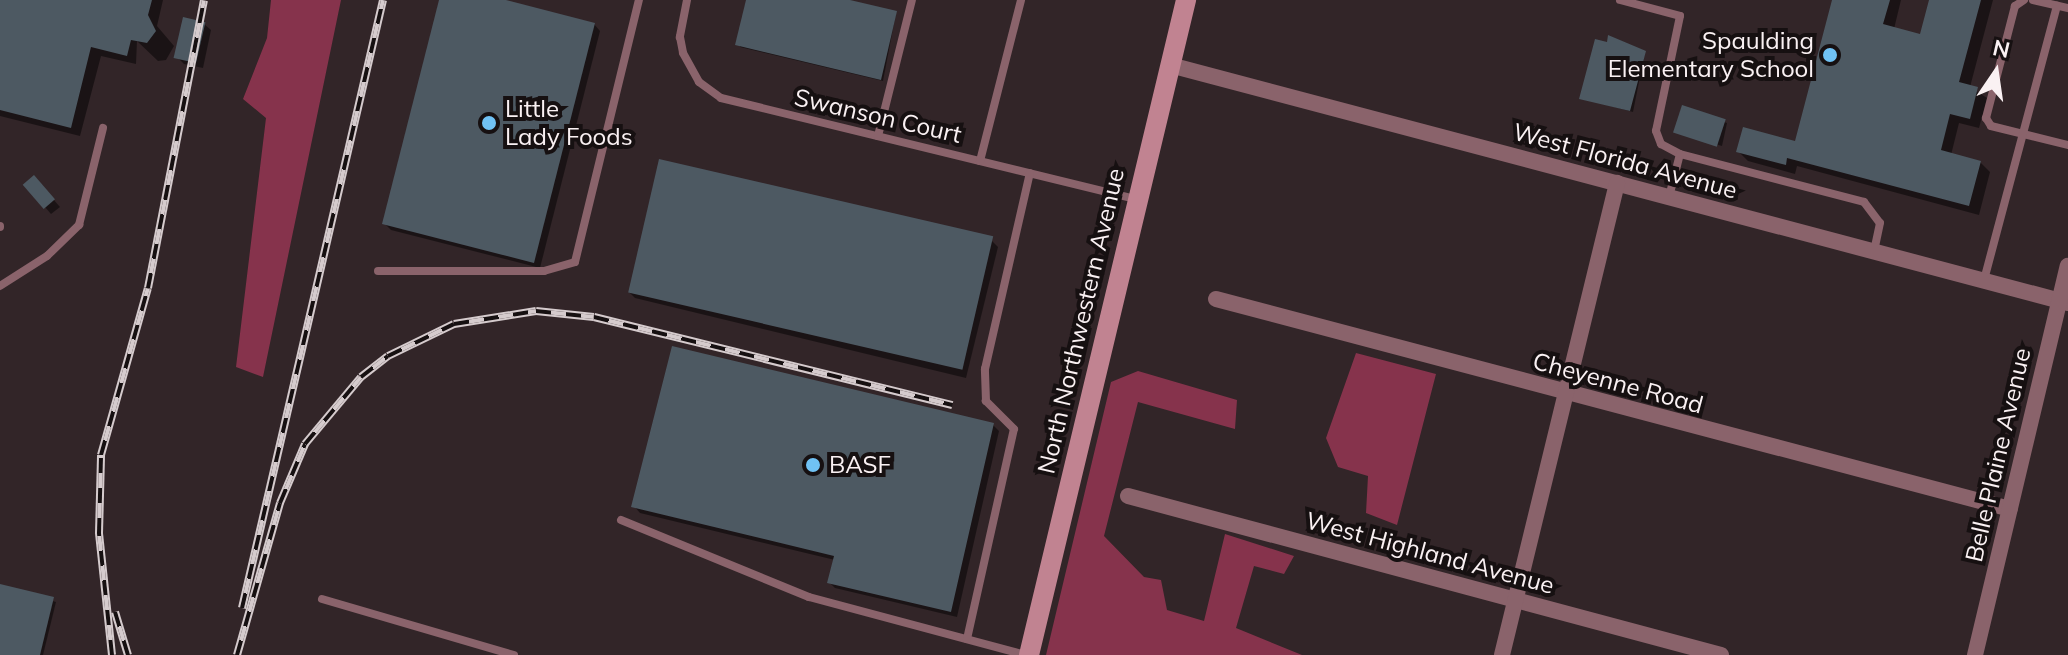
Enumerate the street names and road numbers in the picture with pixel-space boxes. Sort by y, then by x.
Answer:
street label: Swanson Court [792,83,964,149]
street label: West Florida Avenue [1510,117,1740,205]
street label: North Northwestern Avenue [1032,166,1130,476]
street label: Belle Plaine Avenue [1959,345,2037,565]
street label: Cheyenne Road [1530,346,1706,420]
street label: West Highland Avenue [1303,506,1557,600]

